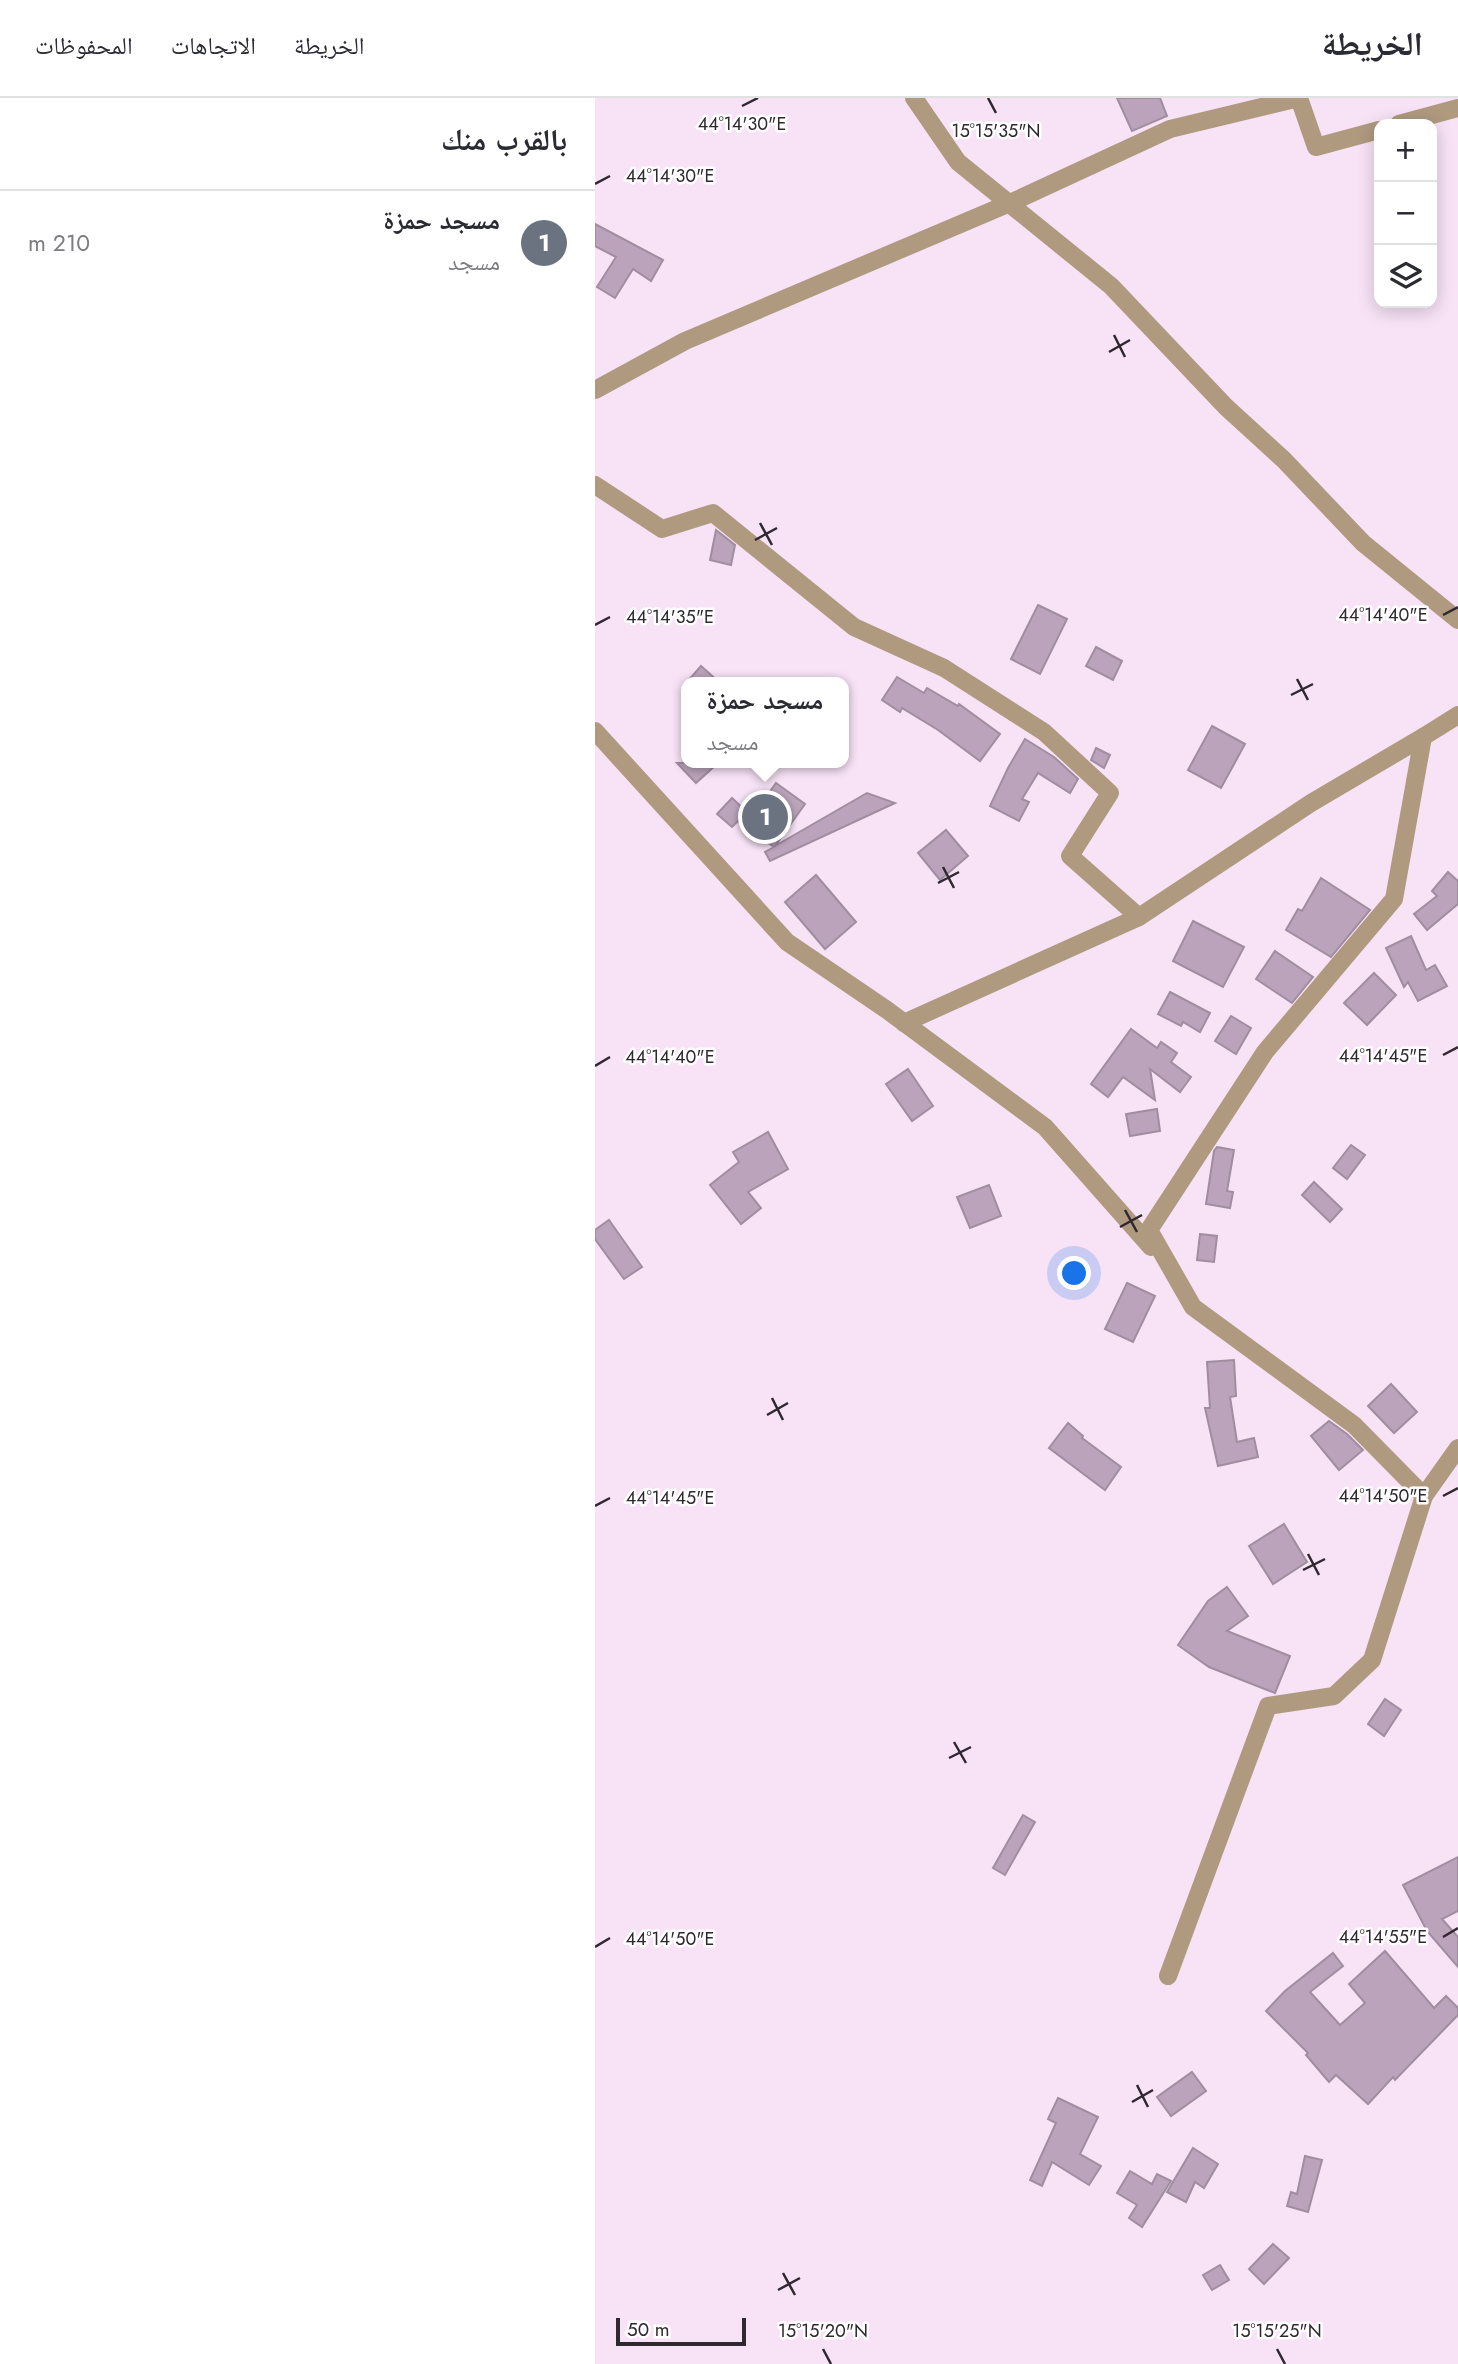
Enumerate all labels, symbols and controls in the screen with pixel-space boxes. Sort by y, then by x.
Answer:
text: الخريطة [1322,20,1423,67]
text: المحفوظات [35,28,133,63]
text: الاتجاهات [171,28,256,63]
text: الخريطة [294,28,365,63]
text: 44°14'30"E [698,111,786,137]
text: بالقرب منك [441,118,567,161]
text: 15°15'35"N [952,118,1040,144]
map controls [1374,119,1437,308]
button: + [1374,119,1437,182]
text: 44°14'30"E [626,163,714,189]
button: − [1374,182,1437,245]
text: مسجد حمزة [383,201,500,239]
text: 210 m [28,226,90,260]
text: 1 [538,226,550,260]
text: مسجد [448,245,500,279]
button: layers [1374,245,1437,308]
text: 44°14'40"E [1338,602,1428,628]
text: 44°14'35"E [626,604,714,630]
popup [681,677,849,768]
text: مسجد حمزة [707,681,823,719]
text: مسجد [707,725,759,759]
pin: 1 [742,791,788,843]
text: 44°14'45"E [1339,1043,1427,1069]
text: 44°14'40"E [625,1044,715,1070]
your location [1057,1256,1091,1290]
text: 44°14'50"E [1339,1483,1427,1509]
text: 44°14'45"E [626,1485,714,1511]
text: 44°14'55"E [1339,1924,1427,1950]
text: 44°14'50"E [626,1926,714,1952]
scale bar [616,2315,745,2347]
text: 50 m [627,2316,670,2343]
text: 15°15'20"N [778,2318,868,2344]
text: 15°15'25"N [1232,2318,1322,2344]

